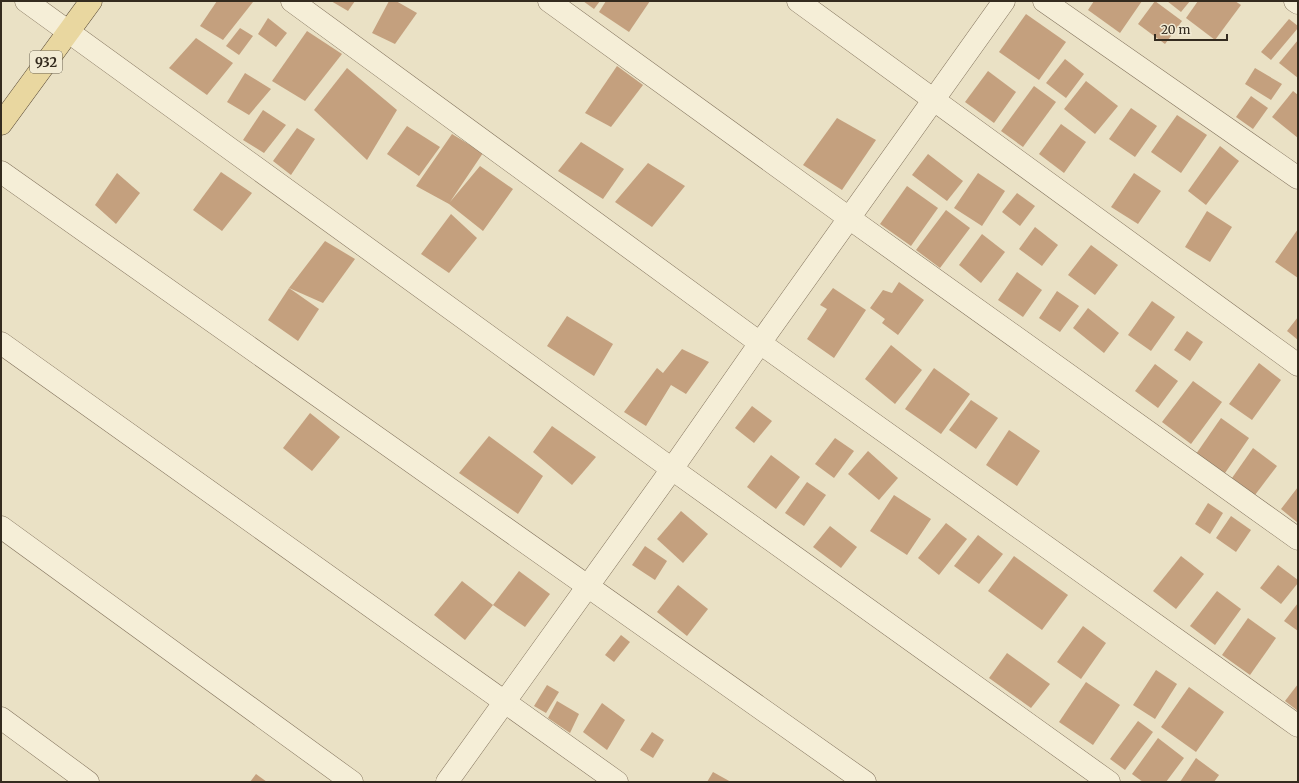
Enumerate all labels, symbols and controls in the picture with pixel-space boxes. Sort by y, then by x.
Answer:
scale bar [1155,16,1227,42]
text: 20 m [1161,22,1190,37]
road number: 932 [30,51,62,73]

